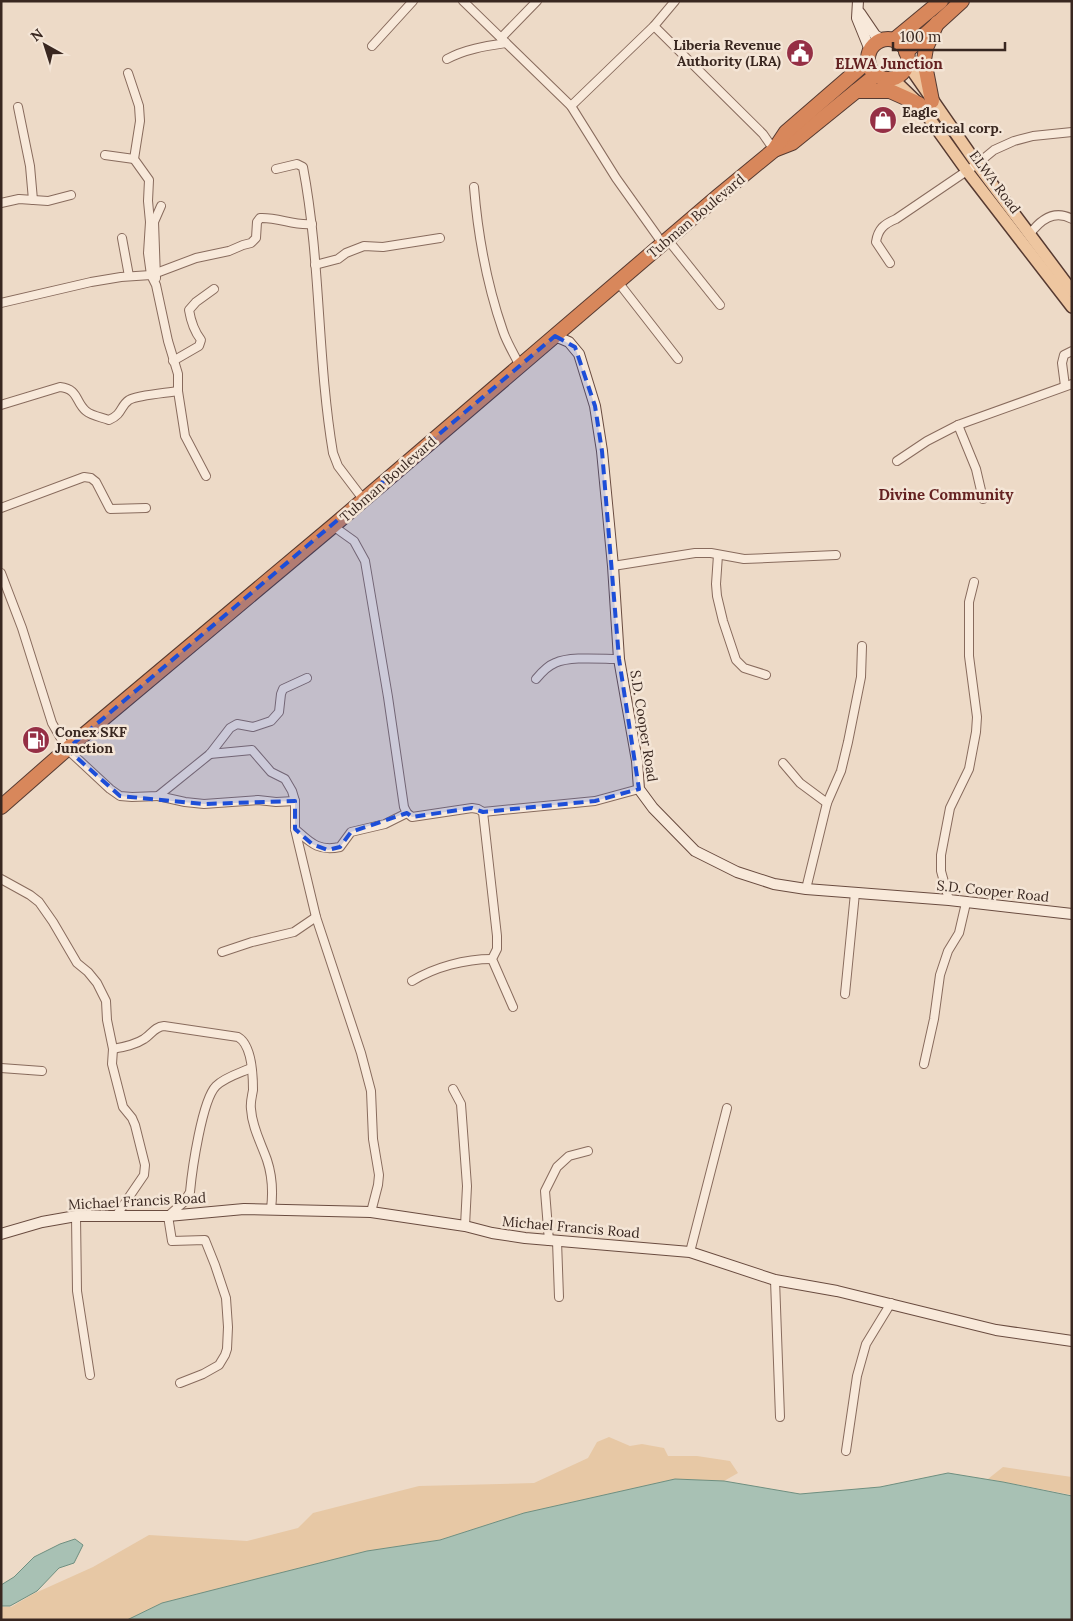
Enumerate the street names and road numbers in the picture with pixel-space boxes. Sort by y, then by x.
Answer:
street label: ELWA Road [965,147,1025,217]
street label: Tubman Boulevard [643,170,749,262]
street label: Tubman Boulevard [336,432,440,526]
street label: S.D. Cooper Road [626,669,662,783]
street label: S.D. Cooper Road [936,876,1050,906]
street label: Michael Francis Road [68,1188,206,1214]
street label: Michael Francis Road [501,1212,641,1242]

